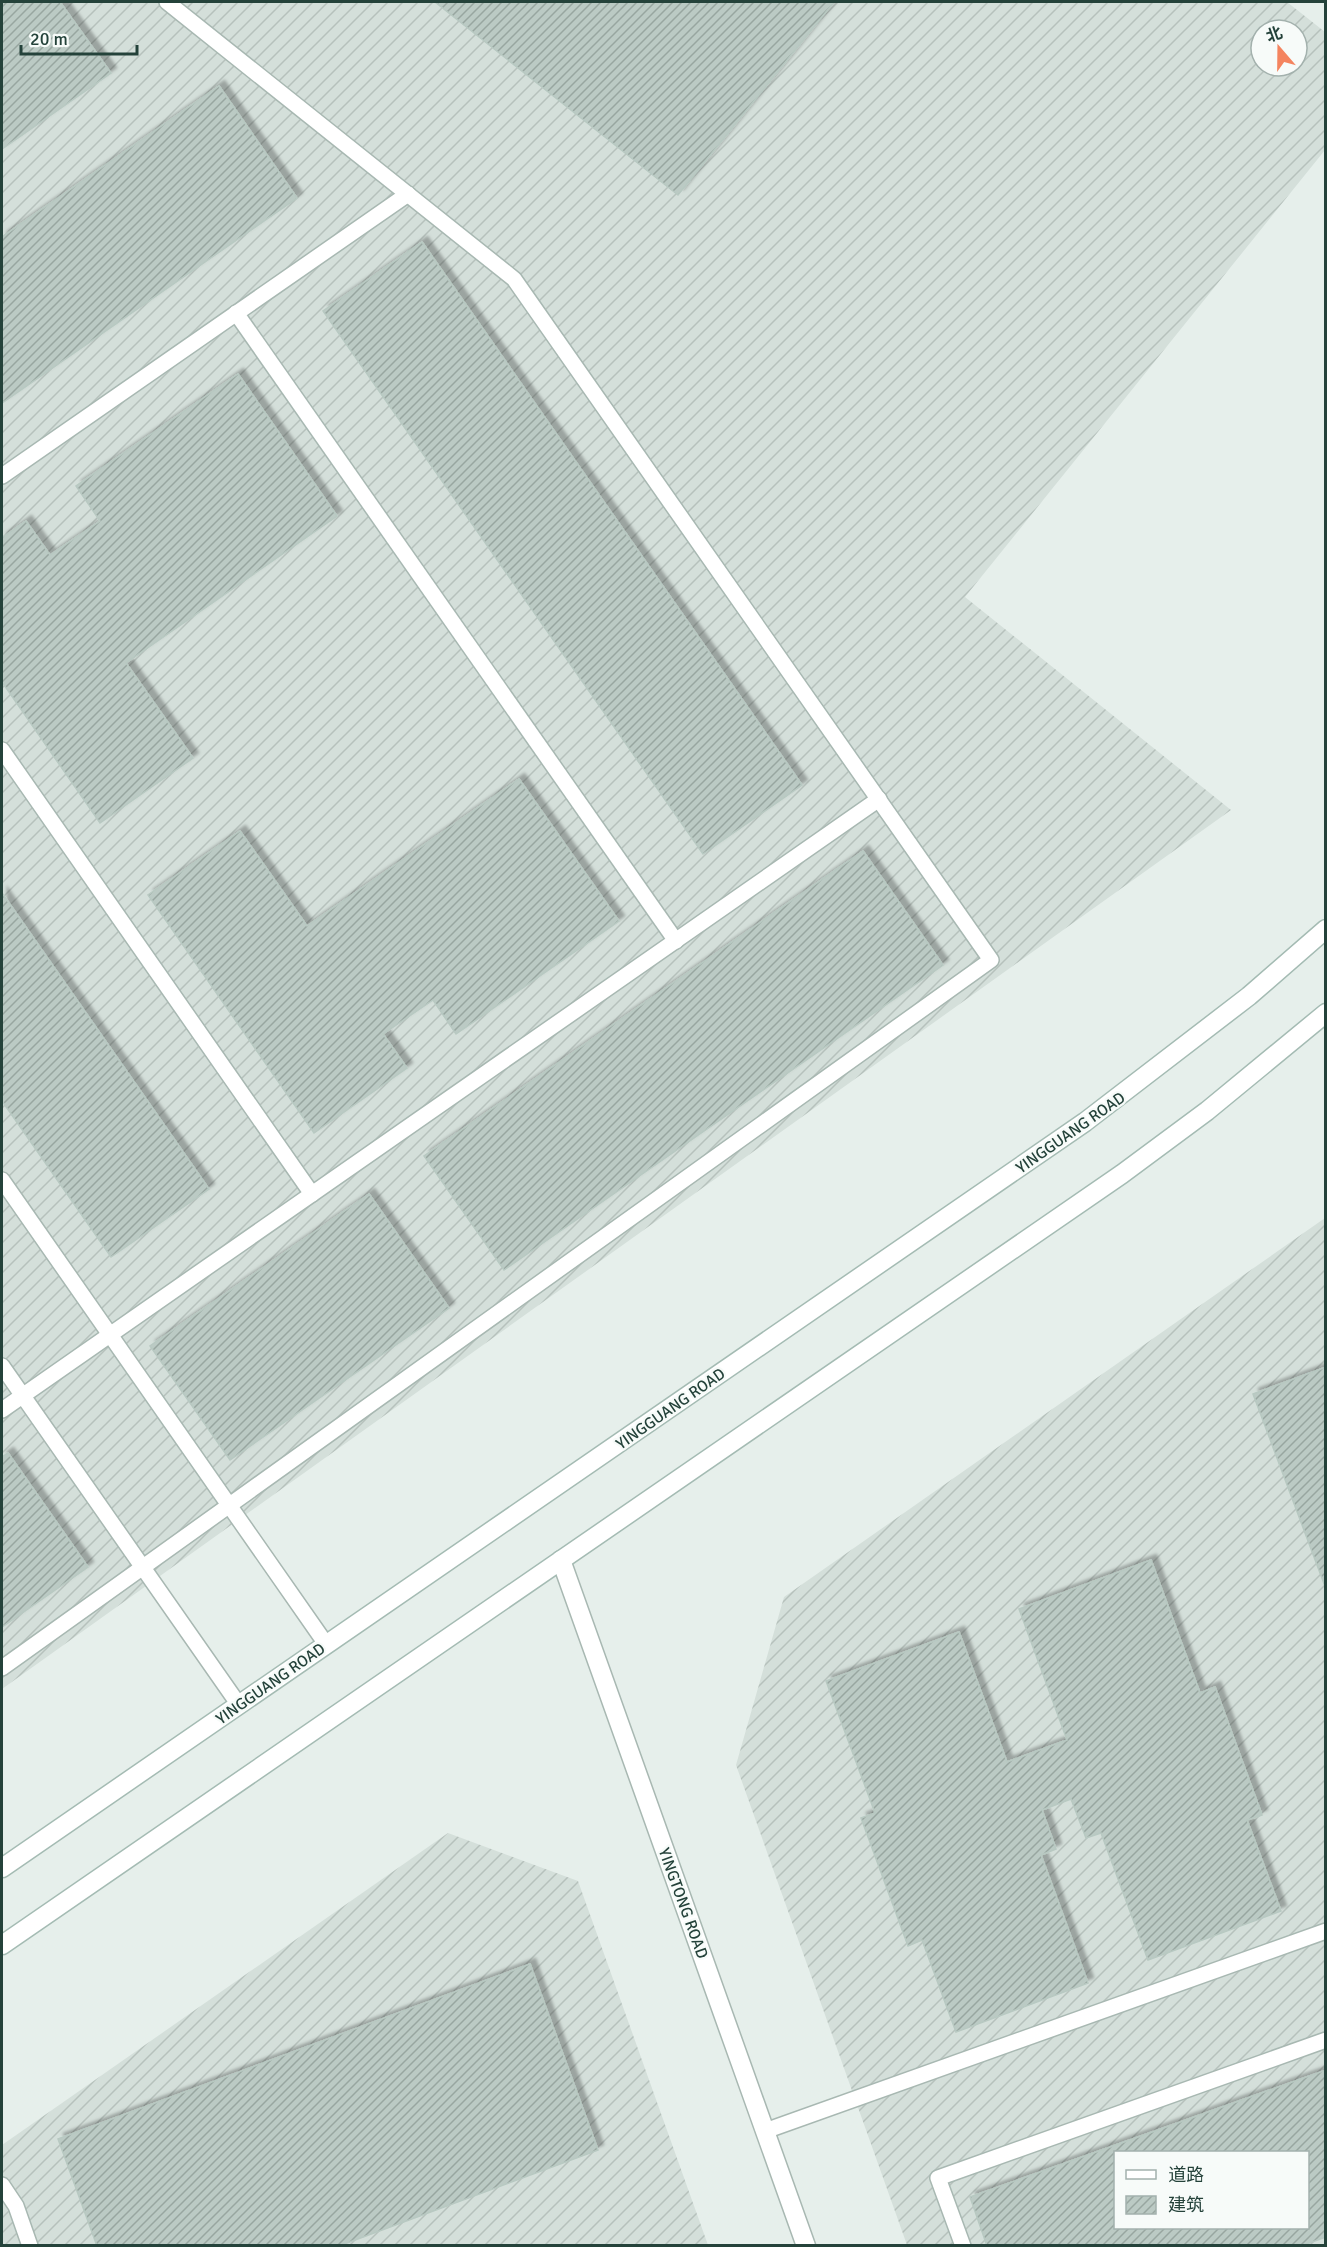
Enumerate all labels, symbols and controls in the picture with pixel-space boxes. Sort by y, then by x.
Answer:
scale bar [21,18,136,56]
north arrow [1249,18,1309,78]
text: 北 [1263,23,1285,47]
text: 20 m [30,28,68,50]
street label: YINGGUANG ROAD [1012,1088,1129,1178]
street label: YINGGUANG ROAD [612,1364,729,1454]
street label: YINGGUANG ROAD [212,1639,329,1729]
street label: YINGTONG ROAD [654,1845,712,1961]
legend [1114,2151,1309,2229]
text: 道路 [1168,2164,1204,2186]
text: 建筑 [1168,2194,1204,2216]

